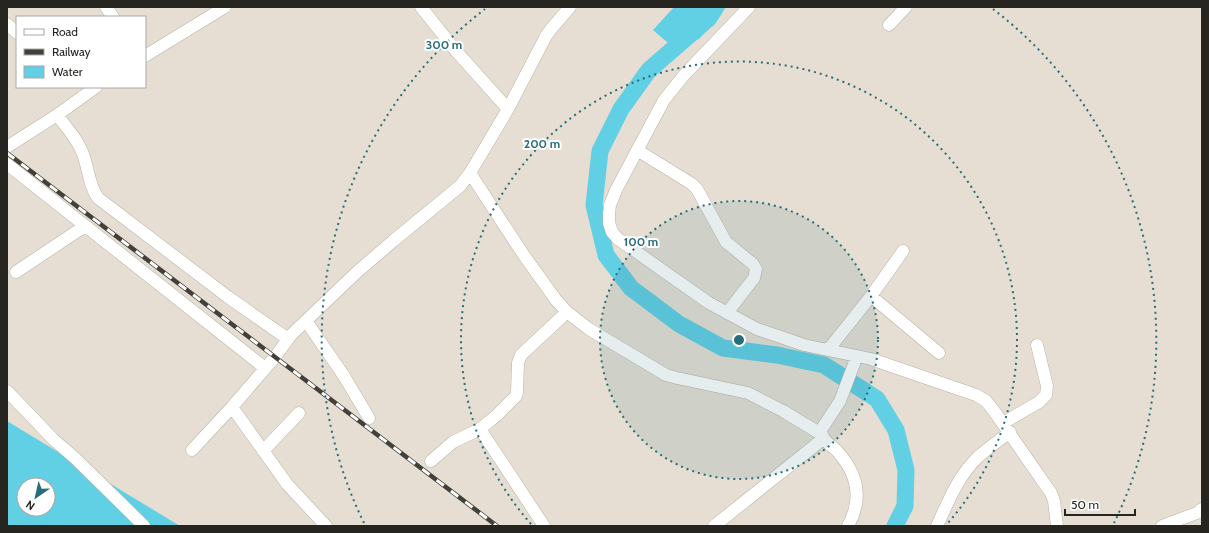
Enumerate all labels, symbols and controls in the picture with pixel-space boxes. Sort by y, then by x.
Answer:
legend [16,16,146,88]
text: Road [52,24,78,39]
text: 300 m [426,37,462,52]
text: Railway [52,44,90,59]
text: Water [52,64,83,79]
text: 200 m [524,136,560,151]
text: 100 m [624,234,658,249]
centre of rings [732,333,746,347]
north arrow [16,477,56,517]
scale bar [1065,491,1135,517]
text: N [23,497,38,513]
text: 50 m [1071,497,1099,512]

